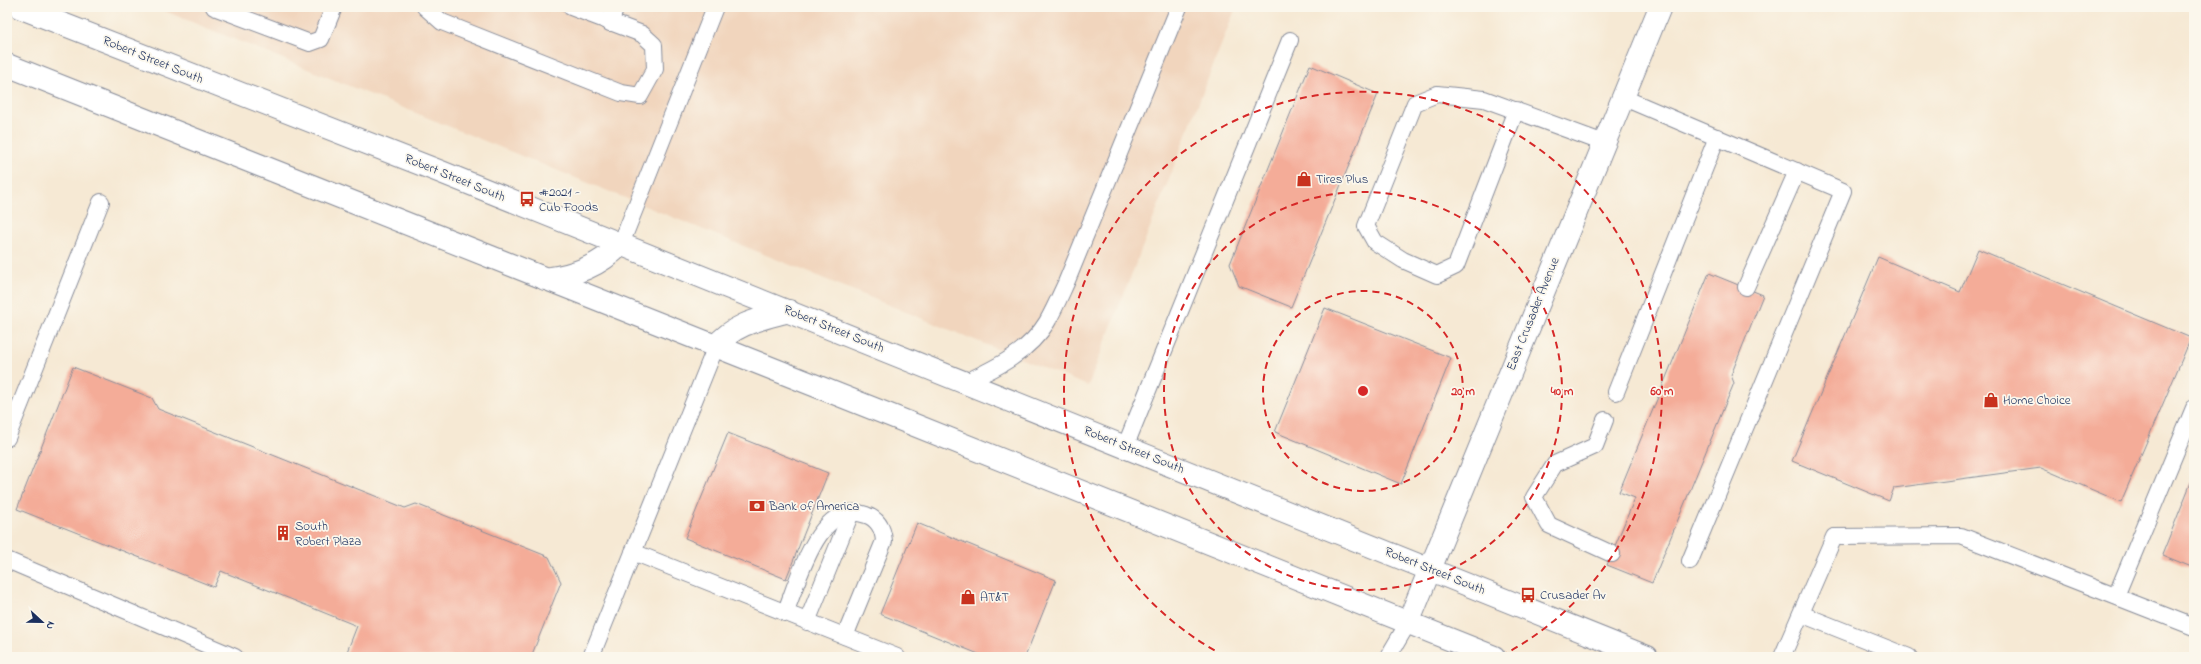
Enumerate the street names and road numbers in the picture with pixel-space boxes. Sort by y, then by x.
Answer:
street label: Robert Street South [100,31,206,89]
street label: Robert Street South [402,149,508,207]
street label: East Crusader Avenue [1502,254,1564,373]
street label: Robert Street South [781,300,887,358]
street label: Robert Street South [1081,421,1187,479]
street label: Robert Street South [1382,542,1488,600]

